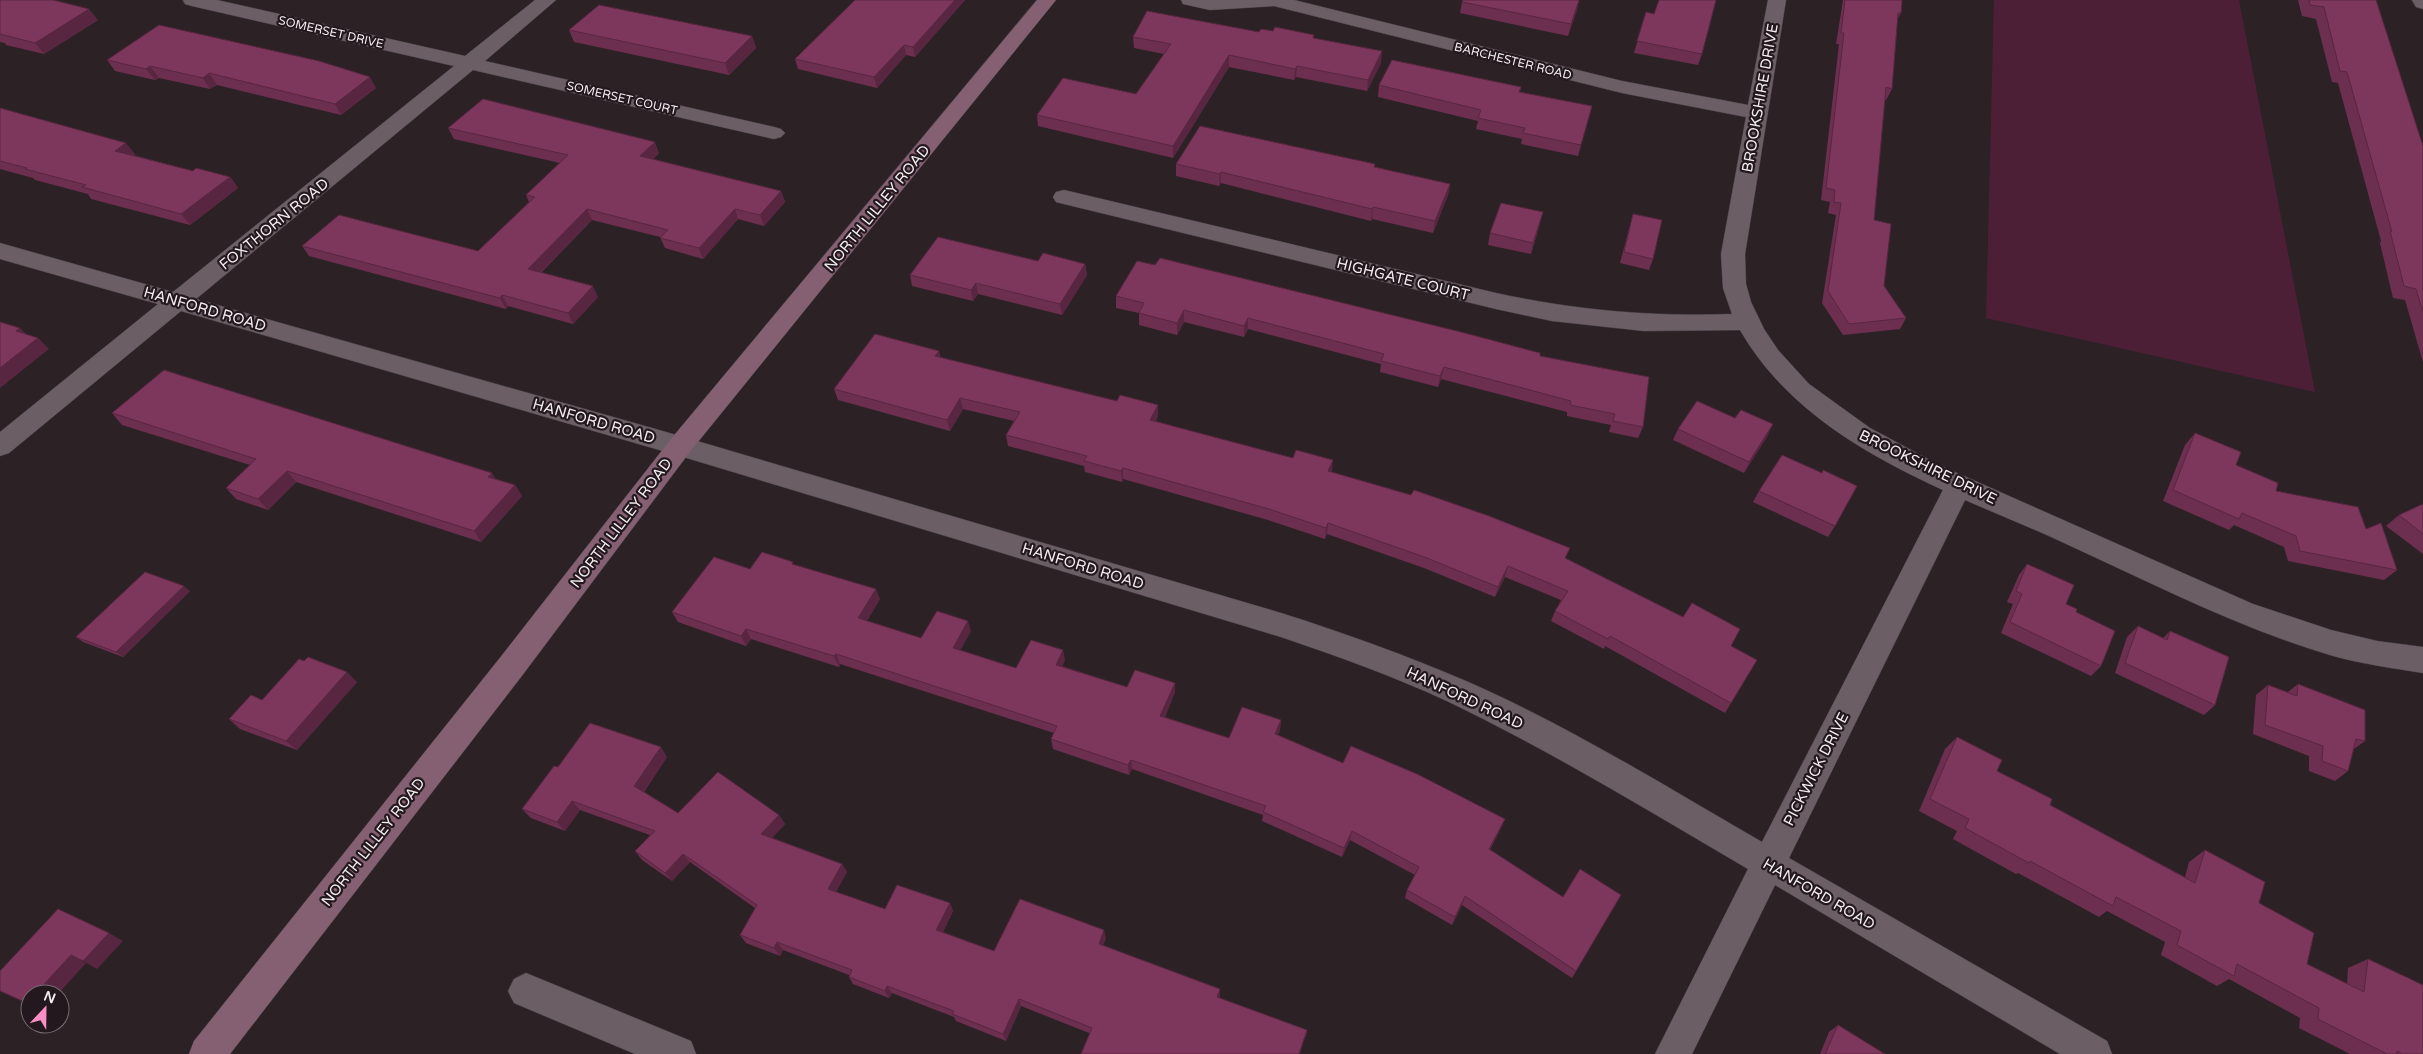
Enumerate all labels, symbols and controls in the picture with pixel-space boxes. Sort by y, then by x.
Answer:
street label: SOMERSET DRIVE [277,13,385,51]
street label: BROOKSHIRE DRIVE [1738,22,1782,174]
street label: BARCHESTER ROAD [1453,40,1573,82]
street label: SOMERSET COURT [565,78,679,118]
street label: NORTH LILLEY ROAD [820,141,934,275]
street label: FOXTHORN ROAD [216,174,332,274]
street label: HIGHGATE COURT [1335,254,1471,304]
street label: HANFORD ROAD [142,283,268,335]
street label: HANFORD ROAD [531,395,657,447]
street label: BROOKSHIRE DRIVE [1856,426,2000,508]
street label: NORTH LILLEY ROAD [566,455,676,591]
street label: HANFORD ROAD [1020,539,1146,593]
street label: HANFORD ROAD [1404,663,1526,733]
street label: PICKWICK DRIVE [1780,709,1852,829]
street label: NORTH LILLEY ROAD [317,774,429,910]
street label: HANFORD ROAD [1760,855,1878,933]
north arrow [20,984,70,1034]
text: N [41,987,58,1007]

